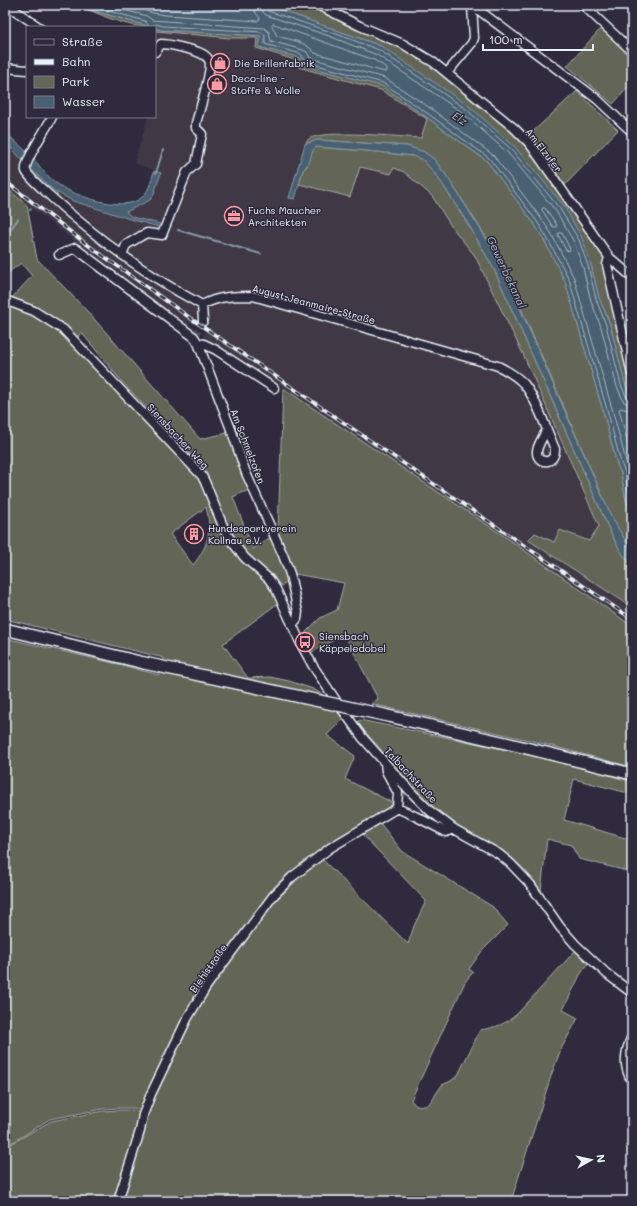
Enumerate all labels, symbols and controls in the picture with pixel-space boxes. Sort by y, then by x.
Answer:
legend [26,26,156,118]
scale bar [483,26,593,52]
text: 100 m [489,31,523,47]
text: Straße [62,33,103,49]
shop icon: Die Brillenfabrik [209,52,231,74]
text: Bahn [62,53,90,69]
place label: Die Brillenfabrik [234,56,314,70]
place label: Deco-line - Stoffe & Wolle [231,71,300,97]
text: Park [62,73,89,89]
shop icon: Deco-line - Stoffe & Wolle [206,73,228,95]
text: Wasser [62,93,105,109]
water label: Elz [450,108,471,129]
street label: Am Elzufer [522,125,566,175]
place label: Fuchs Maucher Architekten [248,203,321,229]
office icon: Fuchs Maucher Architekten [223,205,245,227]
water label: Gewerbekanal [484,233,530,311]
street label: August-Jeanmaire-Straße [251,281,377,327]
street label: Siensbacher Weg [144,400,212,472]
street label: Am Schmelzofen [227,407,269,485]
place label: Hundesportverein Kollnau e.V. [208,521,296,547]
building icon: Hundesportverein Kollnau e.V. [183,523,205,545]
place label: Siensbach Käppeledobel [319,629,386,655]
bus stop icon: Siensbach Käppeledobel [294,631,316,653]
street label: Talbachstraße [382,744,440,806]
street label: Biehlstraße [186,941,230,995]
north arrow [571,1140,611,1180]
text: N [593,1153,609,1164]

